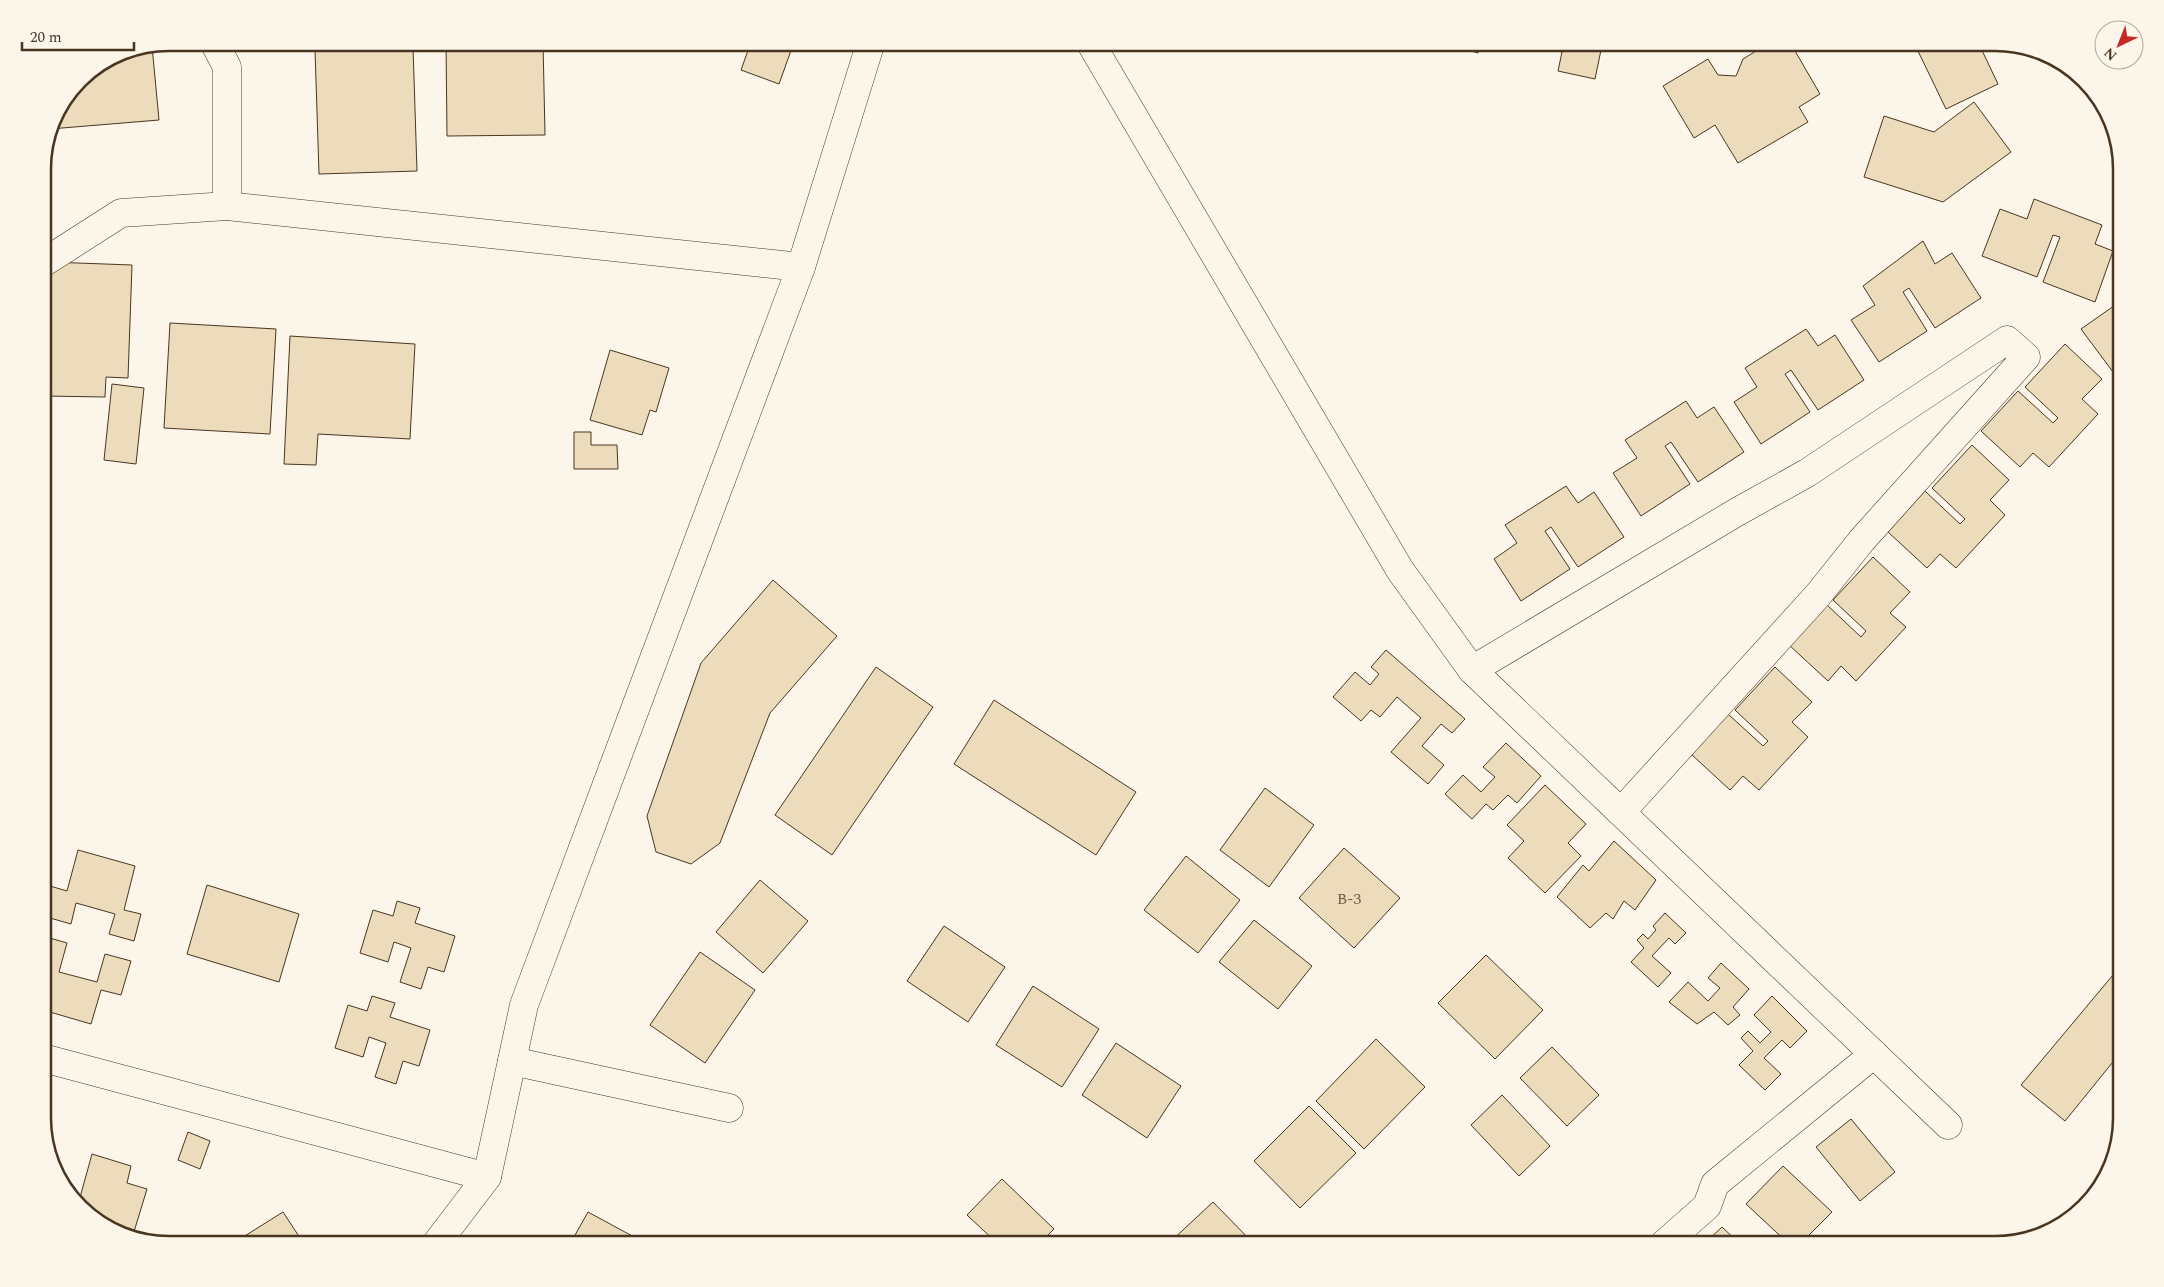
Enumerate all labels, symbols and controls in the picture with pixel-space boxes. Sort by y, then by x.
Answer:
scale bar [22,20,135,52]
north arrow [2094,20,2144,70]
text: 20 m [30,26,62,49]
text: N [2099,43,2122,66]
house number: B-3 [1337,887,1361,911]

